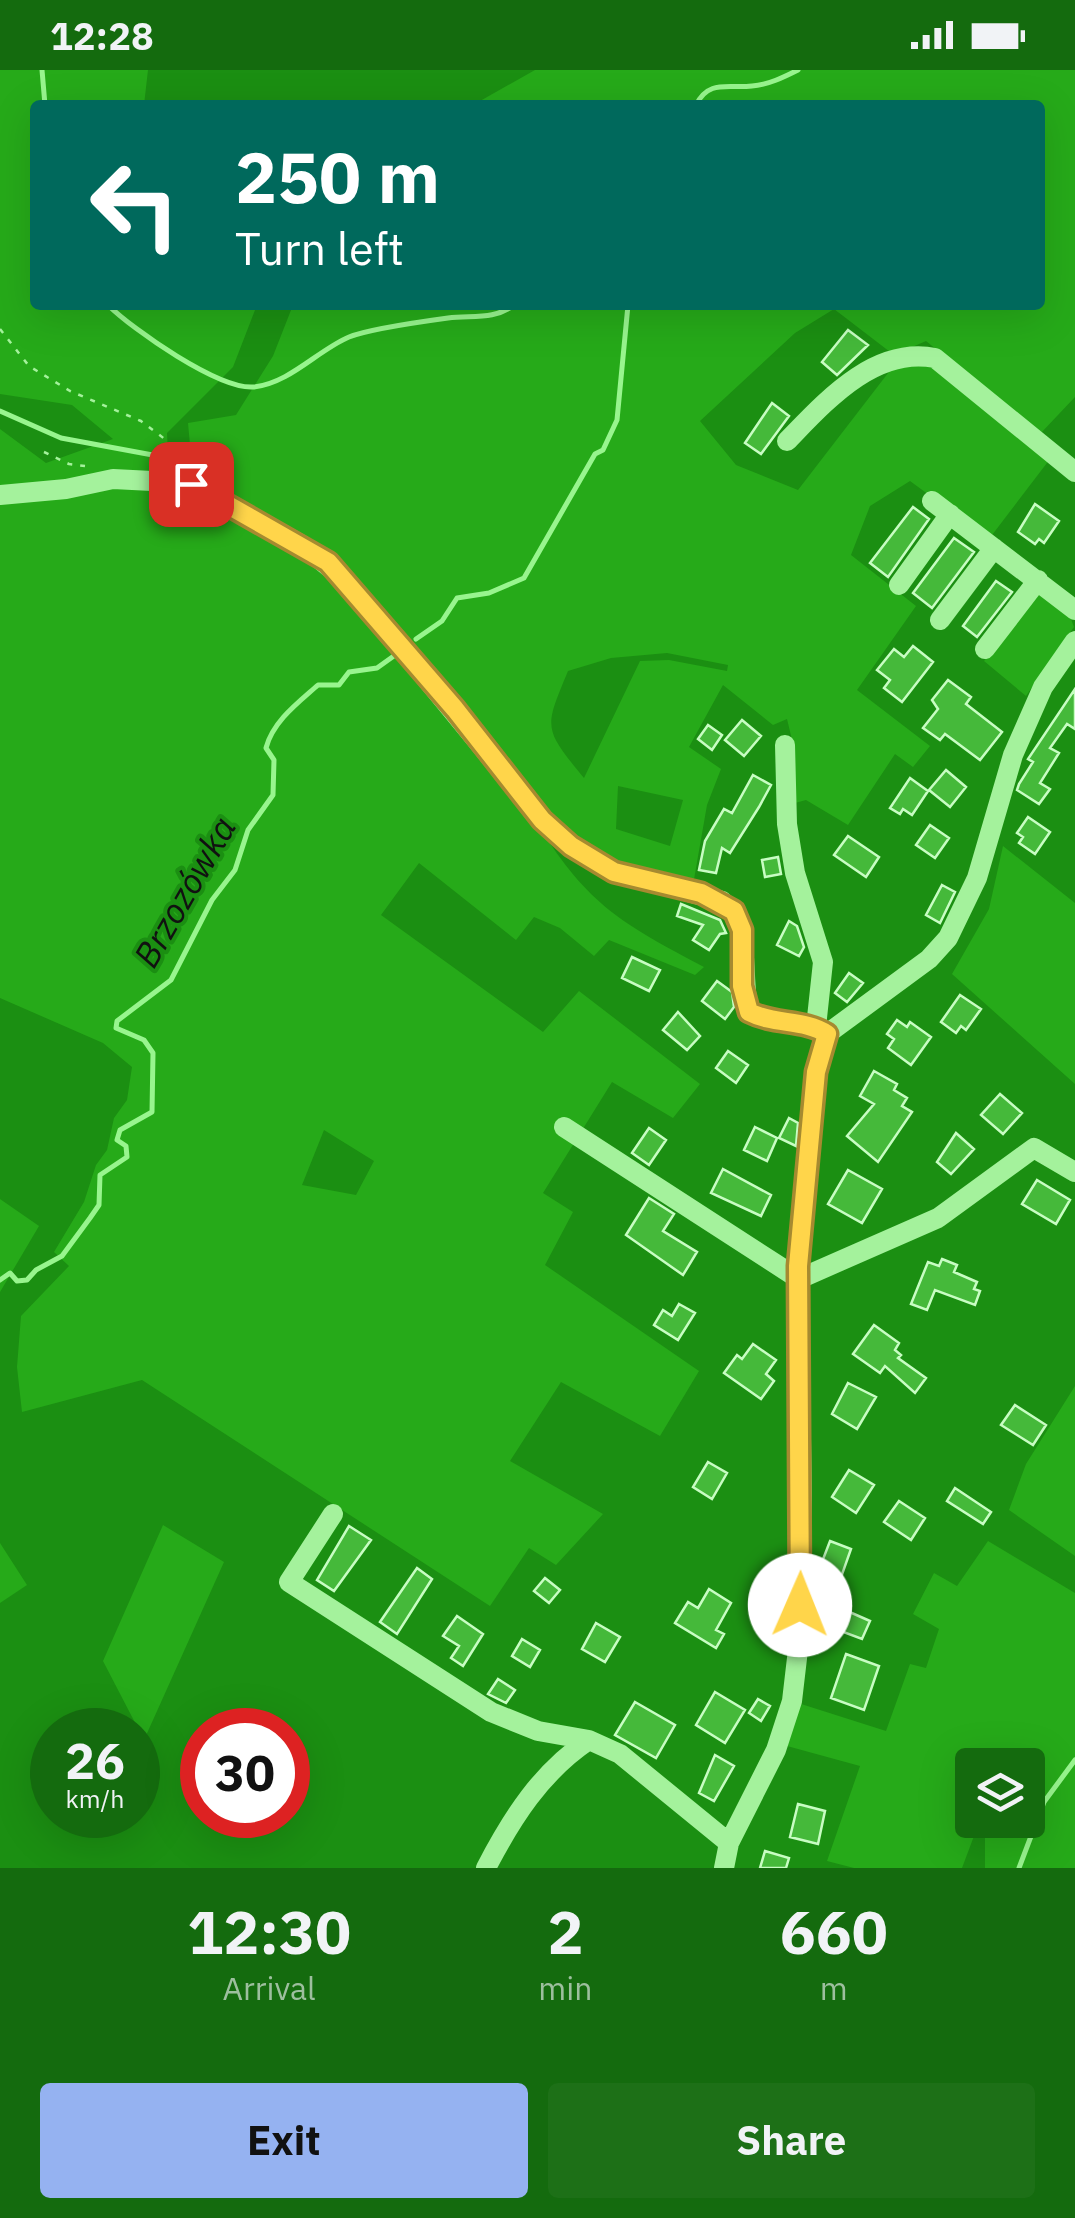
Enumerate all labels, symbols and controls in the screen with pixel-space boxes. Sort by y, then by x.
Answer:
text: 12:28 [50,11,154,60]
text: 250 m [235,131,440,222]
icon: left [70,140,200,270]
text: Turn left [235,219,404,277]
pin [149,442,234,527]
icon: arrive [164,457,219,512]
water label: Brzozówka [123,808,246,975]
position arrow [748,1553,852,1657]
speed limit sign: 30 [180,1708,310,1838]
text: 26 [65,1728,125,1793]
map controls [955,1748,1045,1838]
button: layers [955,1748,1045,1838]
text: km/h [66,1782,124,1815]
text: 12:30 [187,1892,351,1971]
text: 2 [547,1892,583,1971]
text: 660 [780,1892,888,1971]
text: Arrival [223,1967,316,2009]
text: min [538,1967,592,2009]
text: m [820,1967,848,2009]
button: Exit [40,2083,528,2198]
button: Share [548,2083,1035,2198]

